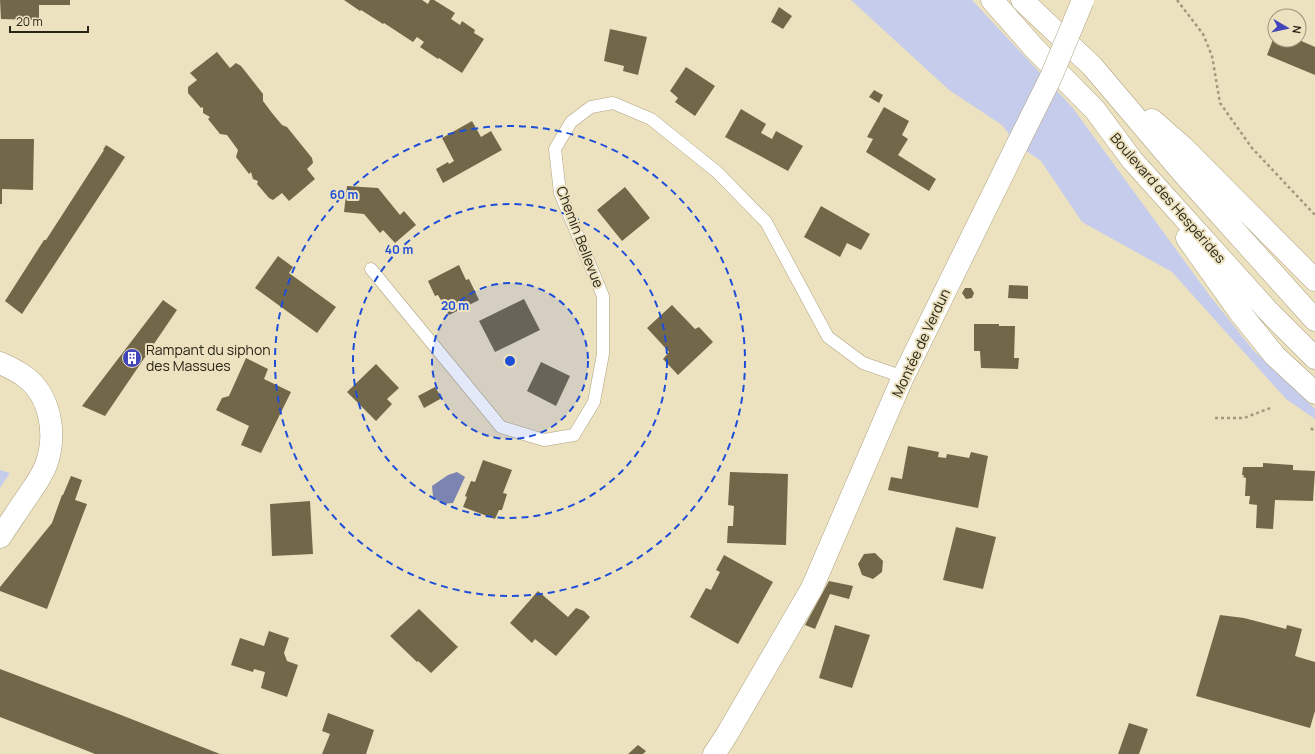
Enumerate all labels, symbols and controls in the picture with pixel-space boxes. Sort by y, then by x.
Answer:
scale bar [10,8,88,34]
north arrow [1267,8,1307,48]
text: 20 m [16,13,43,30]
text: N [1289,25,1305,35]
street label: Boulevard des Hespérides [1106,128,1230,267]
street label: Chemin Bellevue [552,183,609,290]
text: 60 m [330,186,358,203]
text: 40 m [385,241,413,258]
street label: Montée de Verdun [887,285,954,400]
text: 20 m [441,297,469,314]
place label: Rampant du siphon des Massues [146,340,271,375]
building icon: Rampant du siphon des Massues [121,347,143,369]
centre of rings [503,354,517,368]

